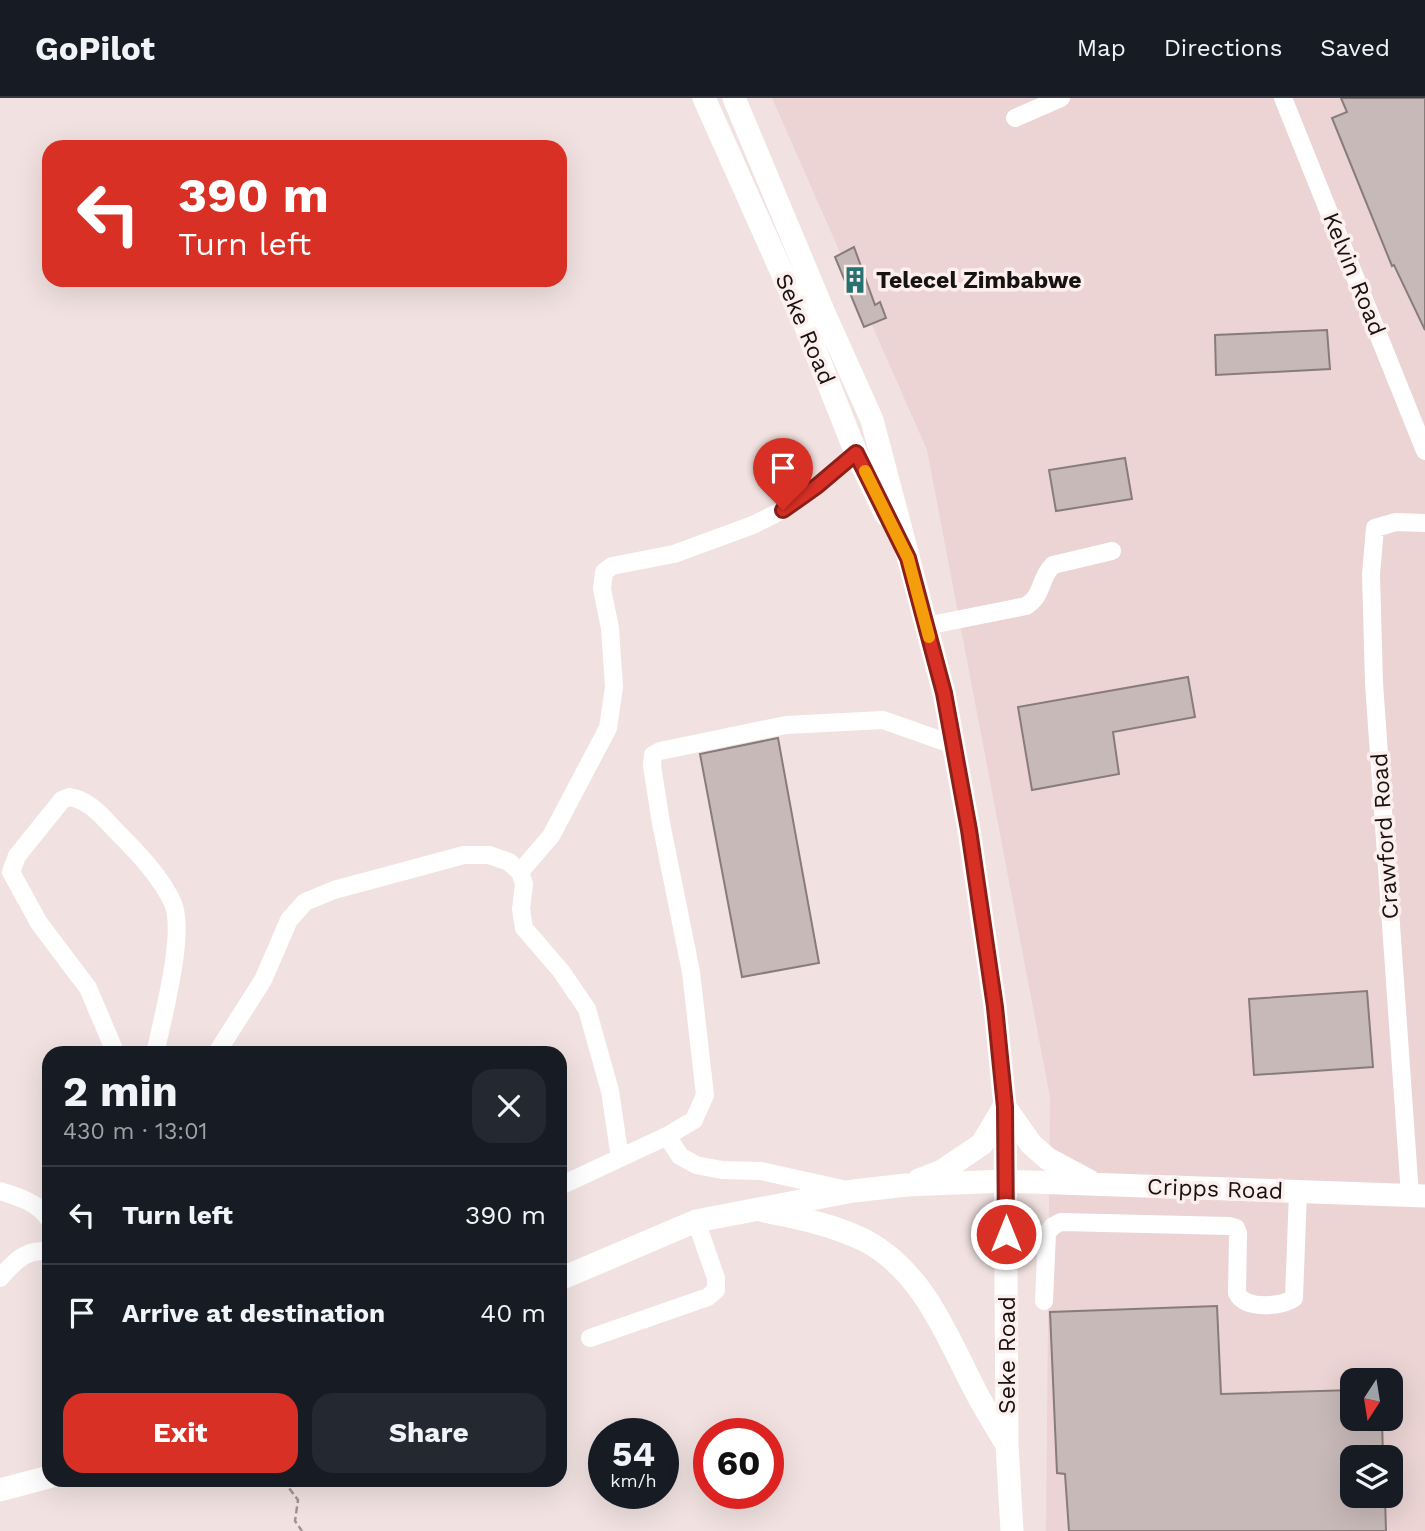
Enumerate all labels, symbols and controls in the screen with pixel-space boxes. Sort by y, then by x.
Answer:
text: GoPilot [35,29,155,68]
text: Map [1077,34,1126,62]
text: Directions [1164,34,1282,62]
text: Saved [1320,34,1390,62]
text: 390 m [178,166,329,224]
icon: left [63,168,154,259]
street label: Kelvin Road [1317,209,1391,339]
text: Turn left [178,225,311,263]
building icon: Telecel Zimbabwe [840,265,870,295]
place label: Telecel Zimbabwe [876,267,1082,294]
street label: Seke Road [770,269,840,389]
pin [753,438,813,510]
icon: arrive [764,449,802,487]
street label: Crawford Road [1366,752,1404,920]
text: 2 min [63,1067,178,1116]
button: close [472,1069,546,1143]
text: 430 m · 13:01 [63,1118,207,1145]
street label: Cripps Road [1146,1173,1284,1205]
icon: left [63,1196,101,1234]
position arrow [969,1197,1043,1271]
text: Turn left [122,1200,233,1230]
text: 390 m [465,1200,546,1230]
icon: arrive [63,1294,101,1332]
street label: Seke Road [994,1296,1021,1414]
text: Arrive at destination [122,1298,385,1328]
text: 40 m [480,1298,546,1328]
north arrow [1340,1368,1404,1432]
map controls [1340,1368,1403,1508]
button: Exit [63,1393,298,1473]
button: Share [312,1393,546,1473]
speed limit sign: 60 [693,1418,784,1509]
text: 54 [612,1433,655,1475]
button: layers [1340,1445,1403,1508]
text: km/h [610,1470,657,1491]

